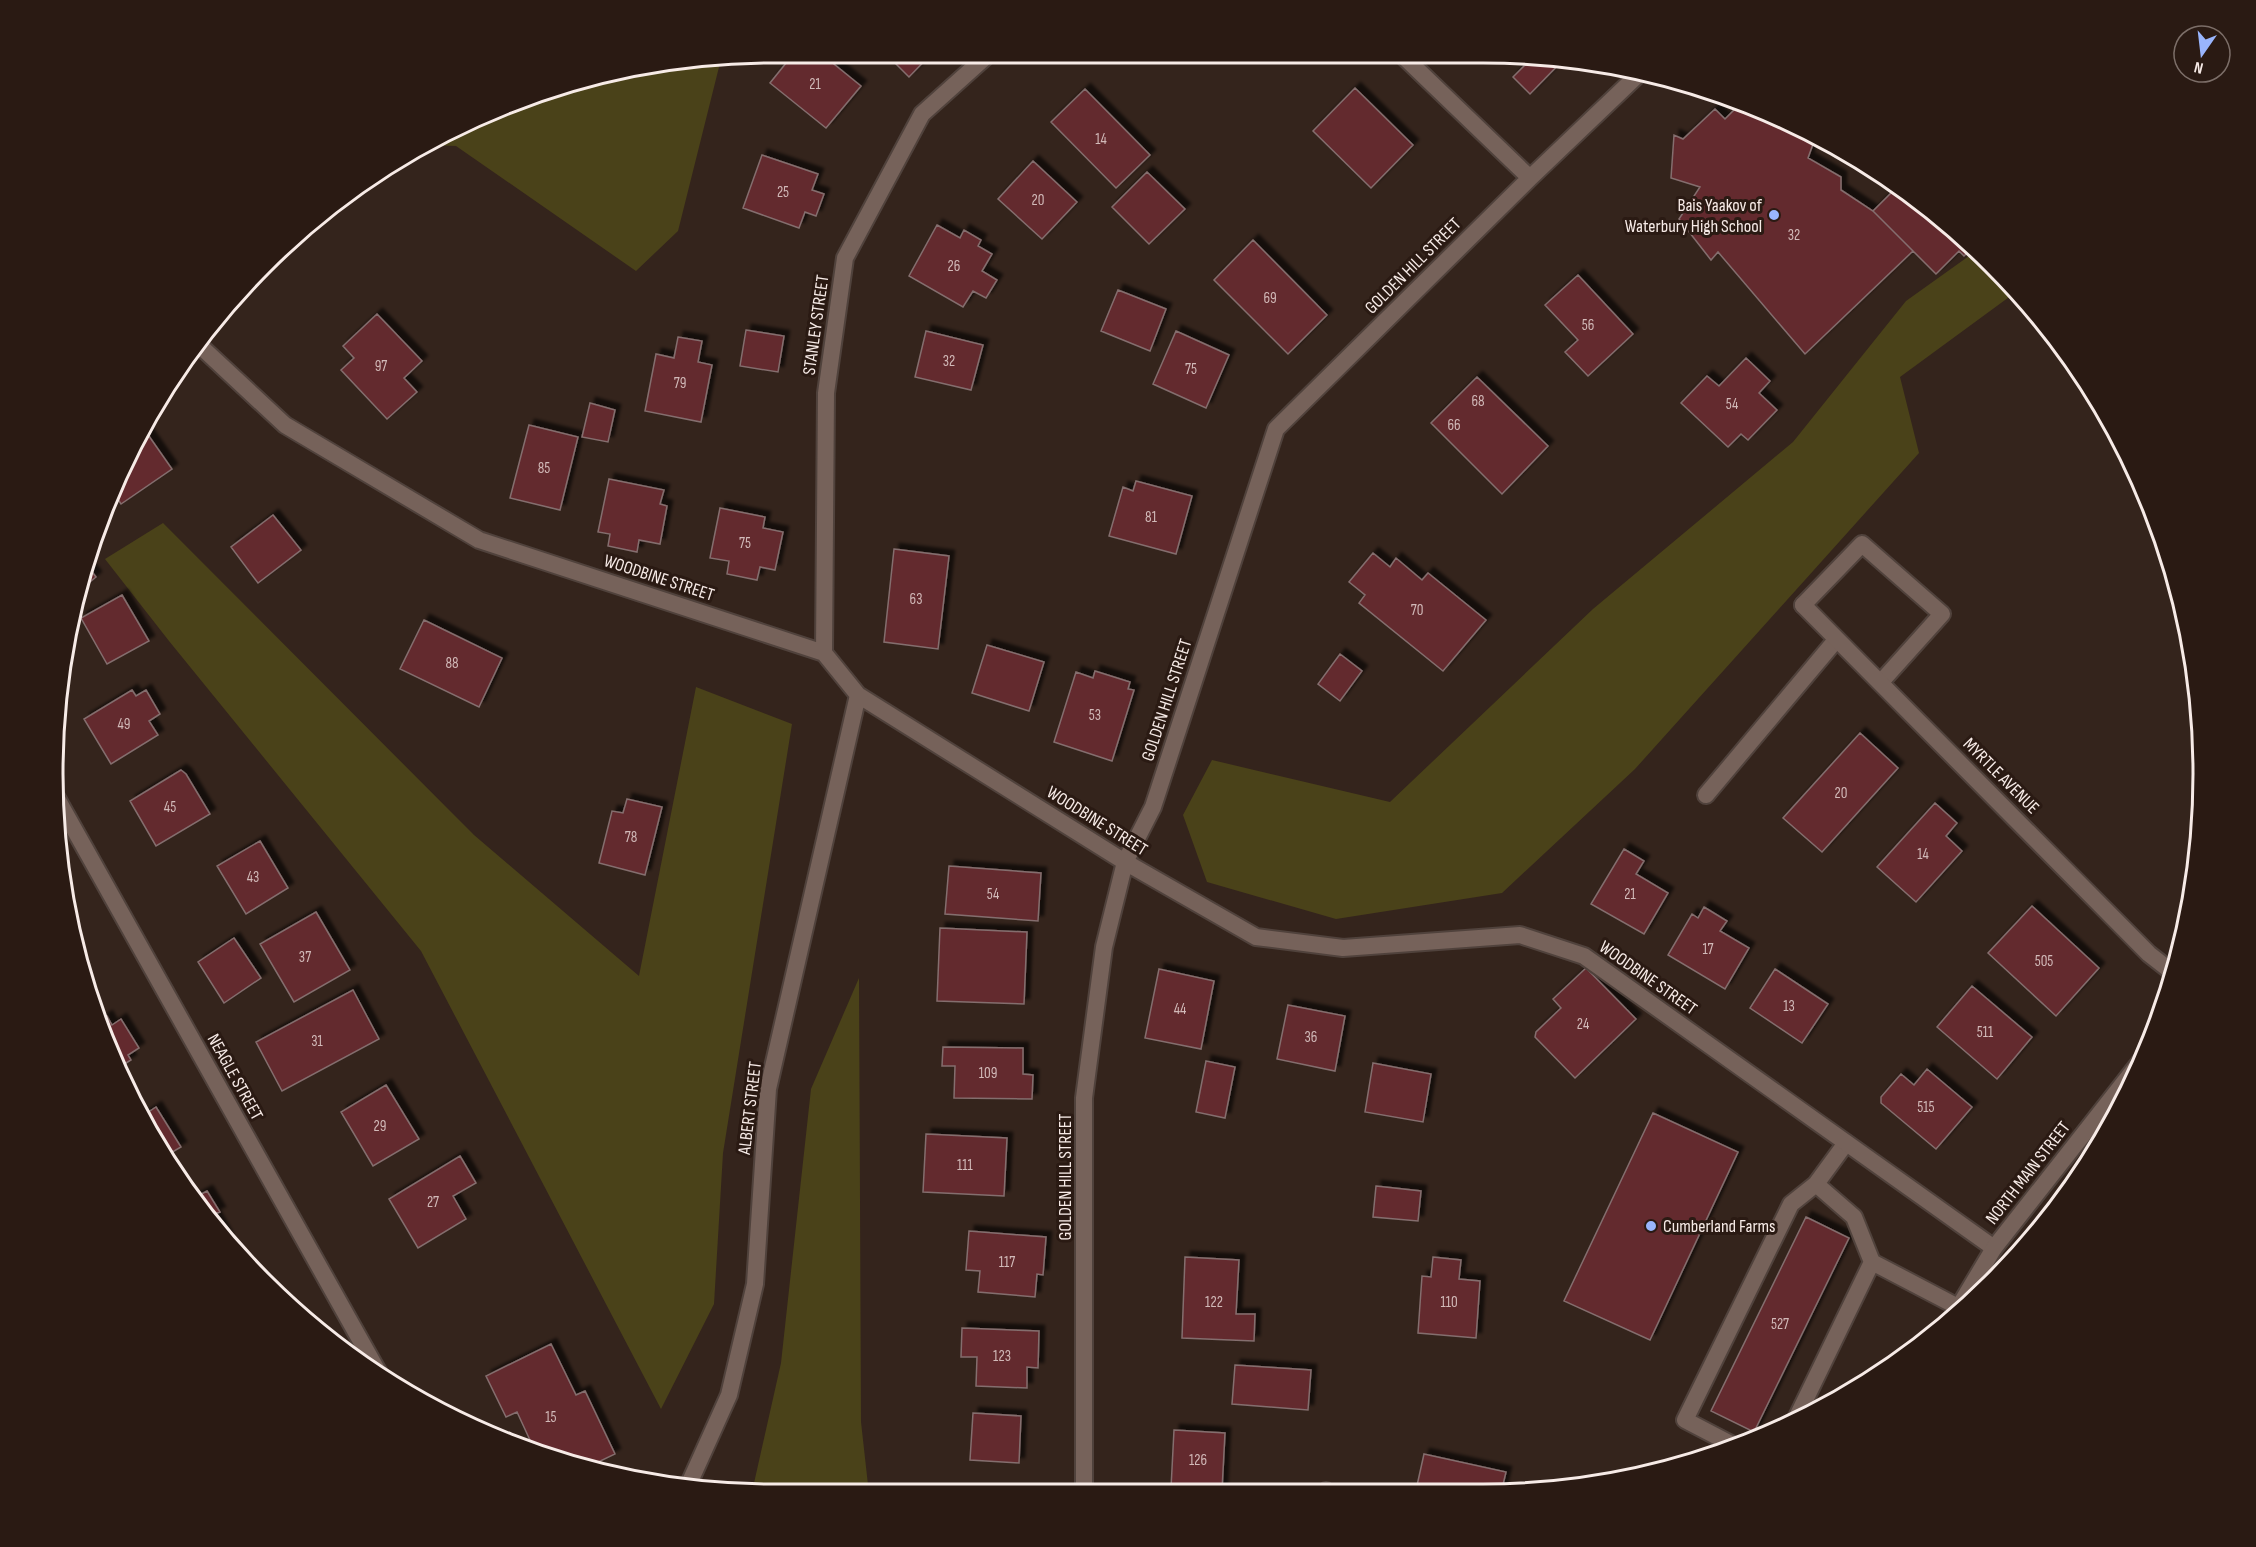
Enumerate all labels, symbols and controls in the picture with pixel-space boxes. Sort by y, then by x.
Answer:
north arrow [2172,24,2232,84]
text: N [2192,57,2205,77]
house number: 21 [809,75,821,94]
house number: 14 [1095,130,1107,149]
house number: 25 [777,183,789,202]
house number: 20 [1032,191,1044,210]
place label: Bais Yaakov of Waterbury High School [1625,195,1763,237]
marker: Bais Yaakov of Waterbury High School [1767,208,1781,222]
street label: GOLDEN HILL STREET [1361,214,1465,318]
house number: 32 [1788,226,1800,245]
house number: 26 [948,257,960,276]
street label: STANLEY STREET [799,274,833,376]
house number: 69 [1263,289,1277,308]
house number: 56 [1582,316,1594,335]
house number: 32 [943,352,955,371]
house number: 97 [375,357,387,376]
house number: 75 [1185,360,1197,379]
house number: 79 [674,374,686,393]
house number: 68 [1471,392,1485,411]
house number: 54 [1726,395,1738,414]
house number: 66 [1447,416,1461,435]
house number: 85 [538,459,550,478]
house number: 81 [1145,508,1158,527]
house number: 75 [739,534,751,553]
street label: WOODBINE STREET [601,550,717,606]
house number: 63 [910,590,922,609]
house number: 70 [1411,601,1423,620]
street label: GOLDEN HILL STREET [1137,636,1197,764]
house number: 88 [445,654,459,673]
house number: 53 [1089,706,1101,725]
house number: 49 [118,715,130,734]
street label: MYRTLE AVENUE [1959,734,2043,818]
street label: WOODBINE STREET [1043,782,1151,860]
house number: 20 [1835,784,1847,803]
house number: 45 [164,798,176,817]
house number: 78 [625,828,637,847]
house number: 14 [1917,845,1929,864]
house number: 43 [247,868,259,887]
house number: 54 [987,885,999,904]
house number: 21 [1624,885,1636,904]
street label: WOODBINE STREET [1595,937,1701,1019]
house number: 17 [1702,940,1714,959]
house number: 37 [299,948,311,967]
house number: 505 [2035,952,2053,971]
house number: 13 [1783,997,1795,1016]
house number: 44 [1174,1000,1186,1019]
house number: 24 [1577,1015,1589,1034]
house number: 511 [1977,1023,1994,1042]
house number: 36 [1305,1028,1317,1047]
street label: NEAGLE STREET [203,1030,267,1124]
house number: 31 [311,1032,324,1051]
street label: ALBERT STREET [734,1060,766,1157]
house number: 109 [979,1064,997,1083]
house number: 515 [1917,1098,1935,1117]
street label: GOLDEN HILL STREET [1055,1113,1076,1241]
house number: 29 [374,1117,386,1136]
street label: NORTH MAIN STREET [1981,1117,2075,1229]
house number: 111 [957,1156,974,1175]
house number: 27 [427,1193,439,1212]
place label: Cumberland Farms [1663,1216,1776,1237]
marker: Cumberland Farms [1644,1219,1658,1233]
house number: 117 [999,1253,1015,1272]
house number: 122 [1205,1293,1223,1312]
house number: 110 [1440,1293,1458,1312]
house number: 527 [1771,1315,1789,1334]
house number: 123 [993,1347,1011,1366]
house number: 15 [545,1408,557,1427]
house number: 126 [1189,1451,1207,1470]

